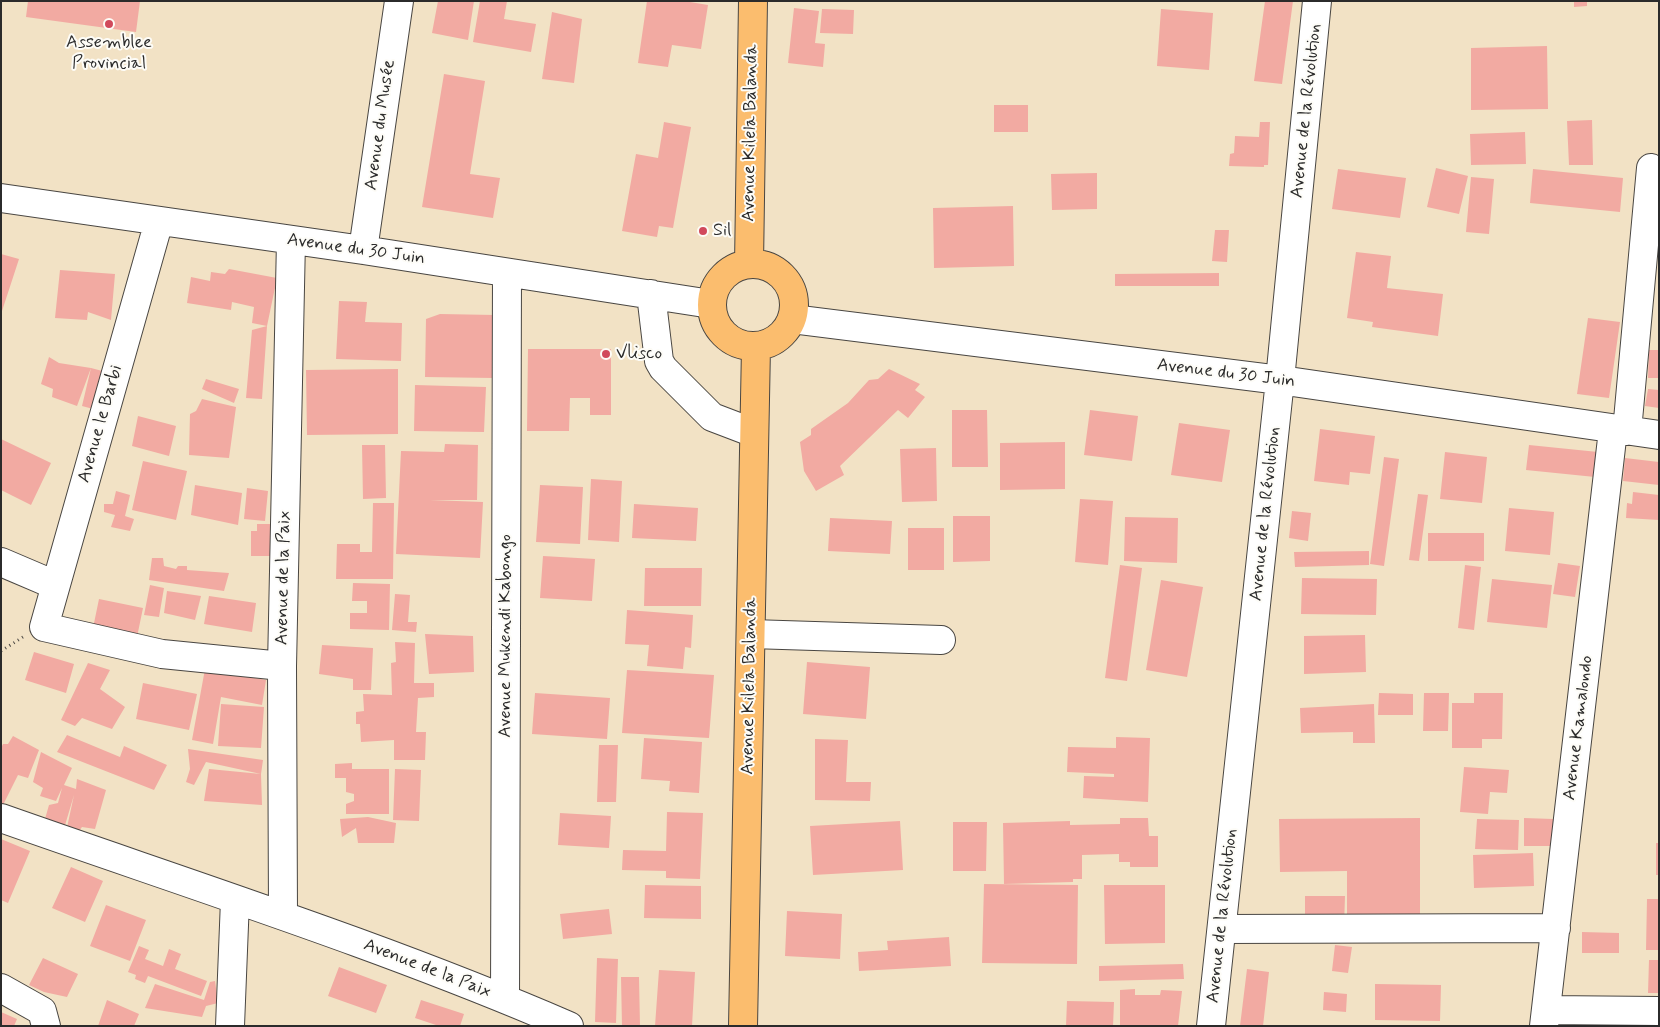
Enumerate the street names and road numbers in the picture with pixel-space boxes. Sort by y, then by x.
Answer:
street label: Avenue de la Révolution [1287,23,1327,199]
street label: Avenue Kilela Balanda [739,44,763,222]
street label: Avenue du Musée [361,58,401,192]
street label: Avenue du 30 Juin [286,230,426,270]
street label: Avenue du 30 Juin [1156,355,1296,393]
street label: Avenue le Barbi [74,363,128,485]
street label: Avenue de la Révolution [1246,426,1286,602]
street label: Avenue de la Paix [272,511,296,645]
street label: Avenue Mukendi Kabongo [495,534,517,738]
street label: Avenue Kilela Balanda [738,597,762,775]
street label: Avenue Kamalondo [1559,654,1599,802]
street label: Avenue de la Révolution [1203,828,1243,1004]
street label: Avenue de la Paix [360,935,494,1003]

